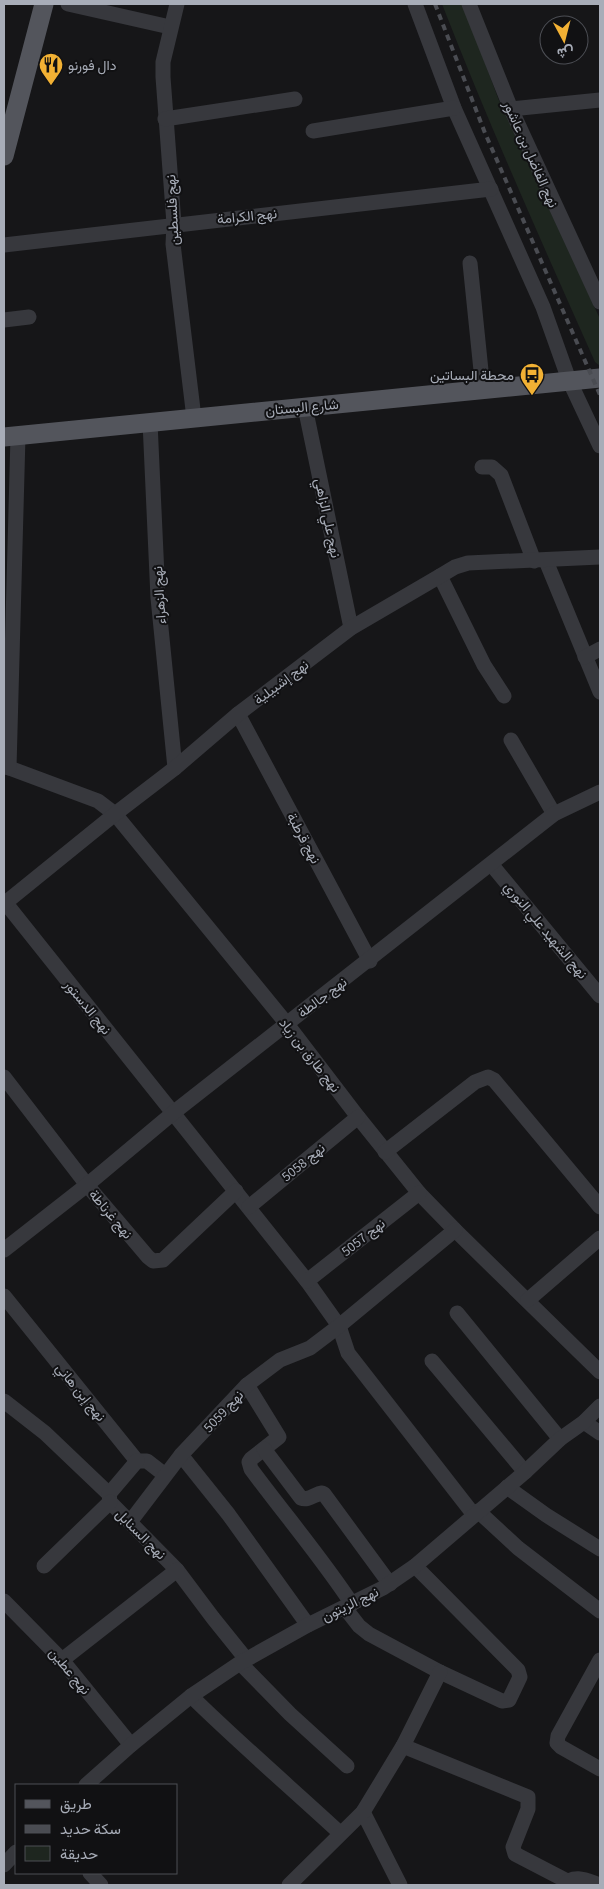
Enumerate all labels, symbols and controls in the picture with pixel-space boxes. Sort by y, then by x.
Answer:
north arrow [539,15,589,65]
text: ش [556,41,575,63]
restaurant icon: دال فورنو [38,52,64,86]
place label: دال فورنو [68,56,117,76]
street label: نهج الفاضل بن عاشور [497,97,563,211]
street label: نهج فلسطين [161,174,185,246]
street label: نهج الكرامة [216,204,278,230]
bus stop icon: محطة البساتين [519,362,545,396]
place label: محطة البساتين [430,366,514,386]
street label: شارع البستان [265,395,340,421]
street label: نهج علي الزاهي [308,477,345,560]
street label: نهج الزهراء [148,565,172,625]
street label: نهج إشبيلية [250,655,313,710]
street label: نهج قرطبة [281,809,325,868]
street label: نهج الشهيد علي النوري [498,878,592,984]
street label: نهج جالطة [294,973,351,1023]
street label: نهج الدستور [58,975,116,1039]
street label: نهج طارق بن زياد [274,1014,345,1097]
street label: نهج 5058 [277,1139,330,1187]
street label: نهج غرناطة [84,1186,137,1244]
street label: نهج 5057 [337,1214,390,1261]
street label: نهج إبن هاني [50,1359,110,1427]
street label: نهج 5059 [199,1386,249,1437]
street label: نهج السنابل [110,1505,170,1565]
street label: نهج الزيتون [319,1583,382,1627]
street label: نهج عطين [44,1644,95,1699]
legend [15,1784,178,1874]
text: طريق [60,1794,92,1815]
text: سكة حديد [60,1819,121,1840]
text: حديقة [60,1844,98,1865]

